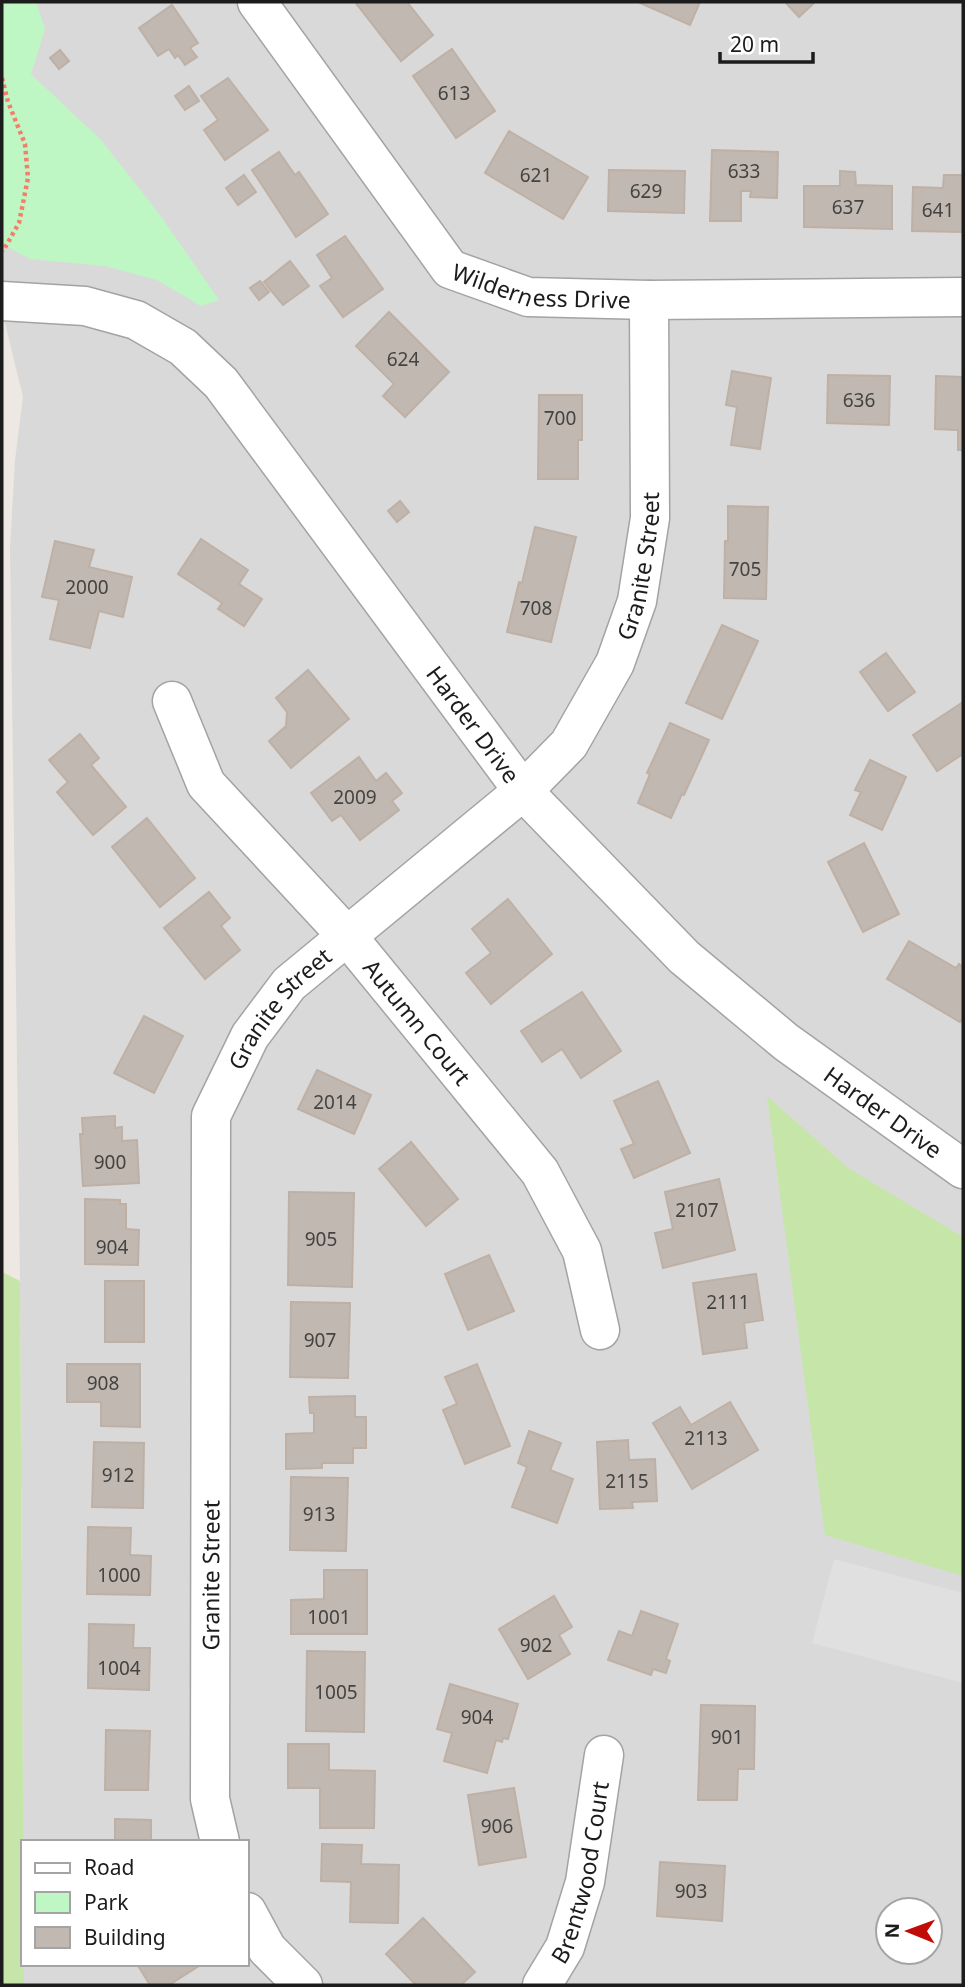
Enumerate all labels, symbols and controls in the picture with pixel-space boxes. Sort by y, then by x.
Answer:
scale bar [720,21,813,65]
text: 20 m [730,30,779,58]
house number: 613 [438,80,470,106]
house number: 633 [728,158,760,184]
house number: 621 [520,162,552,188]
house number: 629 [630,178,662,204]
house number: 637 [832,194,864,220]
house number: 641 [922,197,954,223]
street label: Wilderness Drive [448,255,631,316]
house number: 624 [387,346,419,372]
house number: 636 [843,387,875,413]
house number: 700 [544,405,576,431]
street label: Granite Street [608,492,667,644]
house number: 705 [729,556,761,582]
house number: 2000 [65,574,109,600]
house number: 708 [520,595,552,621]
street label: Harder Drive [419,659,528,789]
house number: 2009 [333,784,377,810]
street label: Granite Street [220,940,338,1075]
street label: Autumn Court [356,952,478,1092]
street label: Harder Drive [818,1058,949,1165]
house number: 2014 [313,1089,357,1115]
house number: 900 [94,1149,126,1175]
house number: 2107 [675,1197,719,1223]
house number: 905 [305,1226,337,1252]
house number: 904 [96,1234,128,1260]
house number: 2111 [706,1289,750,1315]
house number: 907 [304,1327,336,1353]
house number: 908 [87,1370,119,1396]
house number: 2113 [684,1425,728,1451]
house number: 912 [102,1462,134,1488]
house number: 2115 [605,1468,649,1494]
street label: Granite Street [194,1500,226,1650]
house number: 913 [303,1501,335,1527]
house number: 1000 [97,1562,141,1588]
house number: 1001 [307,1604,351,1630]
house number: 902 [520,1632,552,1658]
house number: 1004 [97,1655,141,1681]
house number: 1005 [314,1679,358,1705]
house number: 904 [461,1704,493,1730]
house number: 901 [711,1724,743,1750]
street label: Brentwood Court [543,1779,616,1969]
house number: 906 [481,1813,513,1839]
legend [21,1840,248,1966]
text: Road [84,1853,134,1881]
house number: 903 [675,1878,707,1904]
text: Park [84,1888,129,1916]
north arrow [874,1896,944,1966]
text: Building [84,1923,166,1951]
text: N [879,1923,905,1939]

